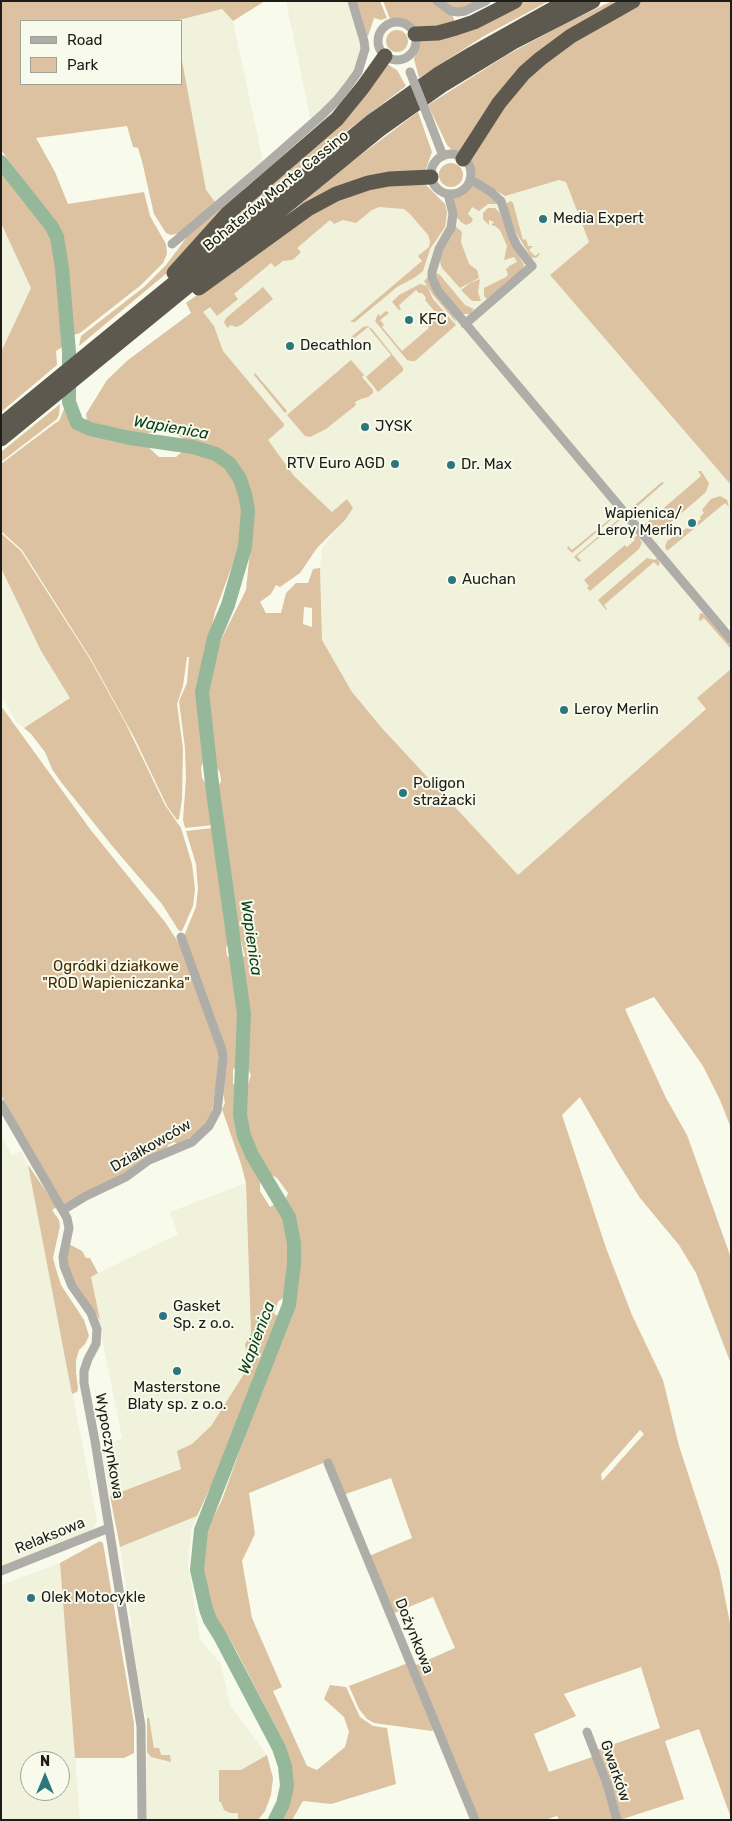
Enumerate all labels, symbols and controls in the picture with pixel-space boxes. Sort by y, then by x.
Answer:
legend [20,20,182,85]
text: Road [67,31,103,49]
text: Park [67,56,98,74]
street label: Bohaterów Monte Cassino [200,127,352,255]
place label: Media Expert [553,210,644,228]
marker: Media Expert [537,213,549,225]
place label: KFC [419,311,447,329]
marker: KFC [403,314,415,326]
place label: Decathlon [300,337,372,355]
marker: Decathlon [284,340,296,352]
water label: Wapienica [132,412,210,444]
place label: JYSK [375,418,412,436]
marker: JYSK [359,421,371,433]
place label: RTV Euro AGD [287,455,385,473]
place label: Dr. Max [461,456,512,474]
marker: RTV Euro AGD [389,458,401,470]
marker: Dr. Max [445,459,457,471]
place label: Wapienica/ Leroy Merlin [597,505,682,540]
marker: Wapienica/ Leroy Merlin [686,517,698,529]
place label: Auchan [462,571,516,589]
marker: Auchan [446,574,458,586]
place label: Leroy Merlin [574,701,659,719]
marker: Leroy Merlin [558,704,570,716]
place label: Poligon strażacki [413,775,476,810]
marker: Poligon strażacki [397,787,409,799]
water label: Wapienica [236,899,266,977]
park label: Ogródki działkowe "ROD Wapieniczanka" [42,958,190,993]
street label: Działkowców [107,1116,195,1176]
place label: Gasket Sp. z o.o. [173,1298,234,1333]
water label: Wapienica [234,1299,280,1377]
marker: Gasket Sp. z o.o. [157,1310,169,1322]
marker: Masterstone Blaty sp. z o.o. [171,1365,183,1377]
place label: Masterstone Blaty sp. z o.o. [127,1379,227,1414]
street label: Wypoczynkowa [91,1392,127,1500]
street label: Relaksowa [12,1514,88,1558]
place label: Olek Motocykle [41,1589,146,1607]
marker: Olek Motocykle [25,1592,37,1604]
street label: Dożynkowa [391,1596,437,1676]
street label: Gwarków [596,1738,634,1804]
north arrow [20,1751,70,1801]
text: N [40,1753,50,1770]

